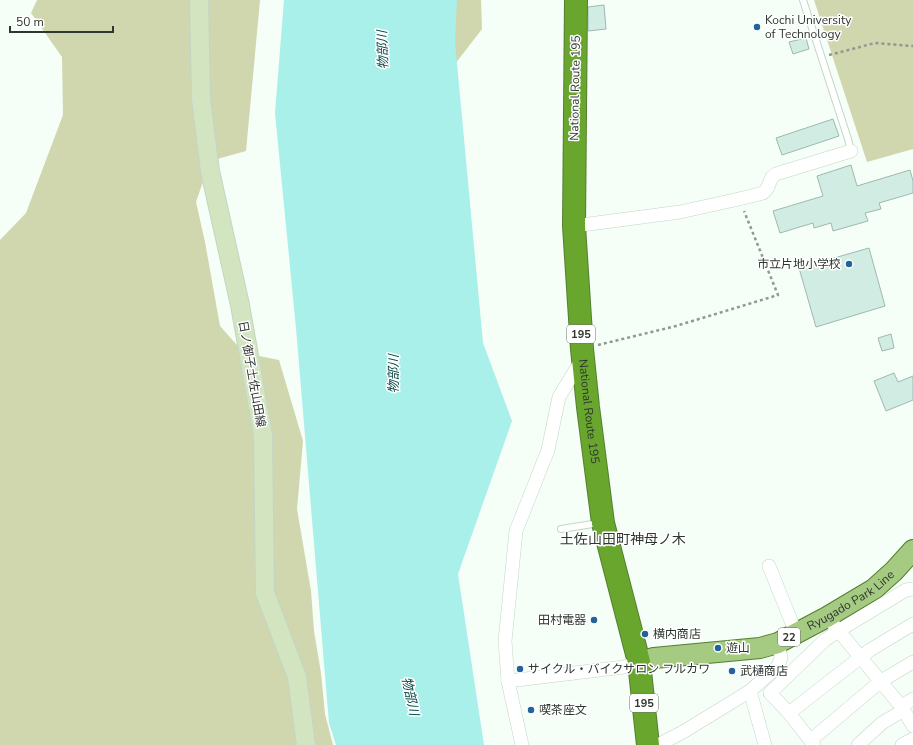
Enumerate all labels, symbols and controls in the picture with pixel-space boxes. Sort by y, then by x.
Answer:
scale bar [10,8,113,34]
place label: Kochi University of Technology [765,12,852,42]
text: 50 m [16,14,44,30]
marker: Kochi University of Technology [752,22,762,32]
water label: 物部川 [373,28,393,70]
street label: National Route 195 [566,35,584,141]
place label: 市立片地小学校 [757,256,841,272]
marker: 市立片地小学校 [844,259,854,269]
street label: 日ノ御子土佐山田線 [235,319,269,429]
road number: 195 [567,325,595,343]
water label: 物部川 [385,353,403,394]
street label: National Route 195 [575,358,603,465]
district label: 土佐山田町神母ノ木 [560,530,686,549]
street label: Ryugado Park Line [804,567,898,634]
place label: 田村電器 [538,612,586,628]
marker: 田村電器 [589,615,599,625]
place label: 横内商店 [653,626,701,642]
road number: 22 [778,628,800,646]
marker: 横内商店 [640,629,650,639]
place label: 遊山 [726,640,750,656]
marker: 遊山 [713,643,723,653]
place label: サイクル・バイクサロン フルカワ [528,661,710,677]
place label: 武樋商店 [740,663,788,679]
marker: サイクル・バイクサロン フルカワ [515,664,525,674]
marker: 武樋商店 [727,666,737,676]
water label: 物部川 [397,675,423,719]
road number: 195 [630,694,658,712]
place label: 喫茶座文 [539,702,587,718]
marker: 喫茶座文 [526,705,536,715]

